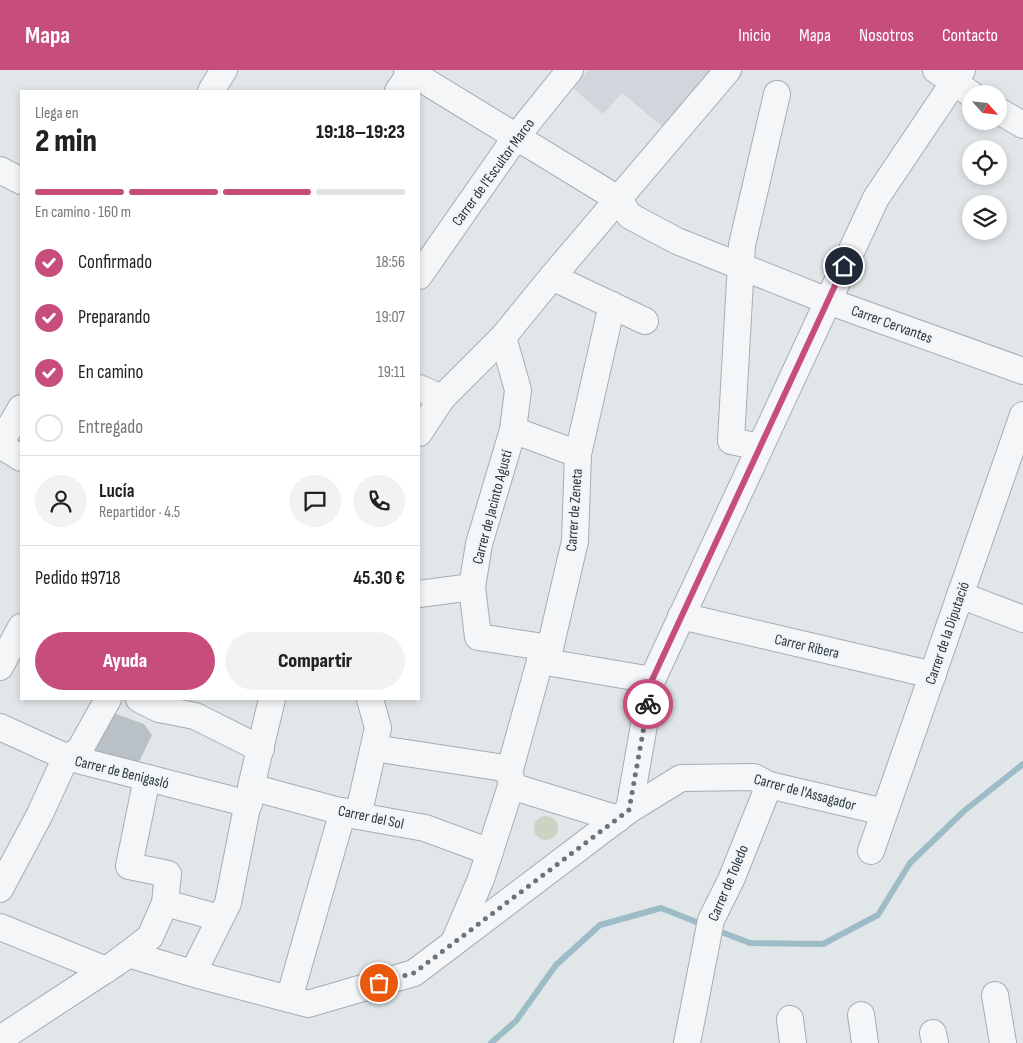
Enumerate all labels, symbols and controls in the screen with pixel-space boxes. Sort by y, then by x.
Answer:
text: Mapa [25,21,70,50]
text: Inicio [738,25,771,46]
text: Mapa [799,25,831,46]
text: Nosotros [859,25,914,46]
text: Contacto [942,25,998,46]
north arrow [962,85,1008,130]
map controls [962,85,1007,240]
text: Llega en [35,104,79,123]
street label: Carrer de l'Escultor Marco [448,115,539,230]
text: 19:18–19:23 [316,121,405,144]
text: 2 min [35,122,97,161]
button: locate [962,140,1007,185]
button: layers [962,195,1007,240]
text: En camino · 160 m [35,203,131,222]
pin [823,245,865,287]
icon: check [35,249,63,277]
text: Confirmado [78,251,152,274]
icon: home [830,252,858,280]
text: 18:56 [376,253,405,272]
street label: Carrer Cervantes [849,301,935,348]
icon: check [35,304,63,332]
text: Preparando [78,306,150,329]
text: 19:07 [376,308,405,327]
icon: check [35,359,63,387]
text: En camino [78,361,143,384]
text: 19:11 [378,363,405,382]
text: Entregado [78,416,143,439]
street label: Carrer de Jacinto Agustí [468,448,517,566]
street label: Carrer de Zeneta [562,468,587,552]
button: person [35,475,87,527]
button: chat [289,475,341,527]
button: phone [353,475,405,527]
text: Lucía [99,480,134,503]
text: Repartidor · 4.5 [99,503,180,522]
text: Pedido #9718 [35,567,121,590]
text: 45.30 € [353,567,405,590]
street label: Carrer de la Diputació [921,579,974,687]
street label: Carrer Ribera [773,630,841,663]
button: Ayuda [35,632,215,690]
button: Compartir [225,632,405,690]
courier [623,679,673,729]
icon: bike [634,690,662,718]
street label: Carrer de Benigasló [73,752,171,793]
street label: Carrer de l'Assagador [752,770,859,815]
street label: Carrer del Sol [336,801,406,834]
street label: Carrer de Toledo [704,842,753,924]
pin [358,962,400,1004]
icon: bag [365,969,393,997]

